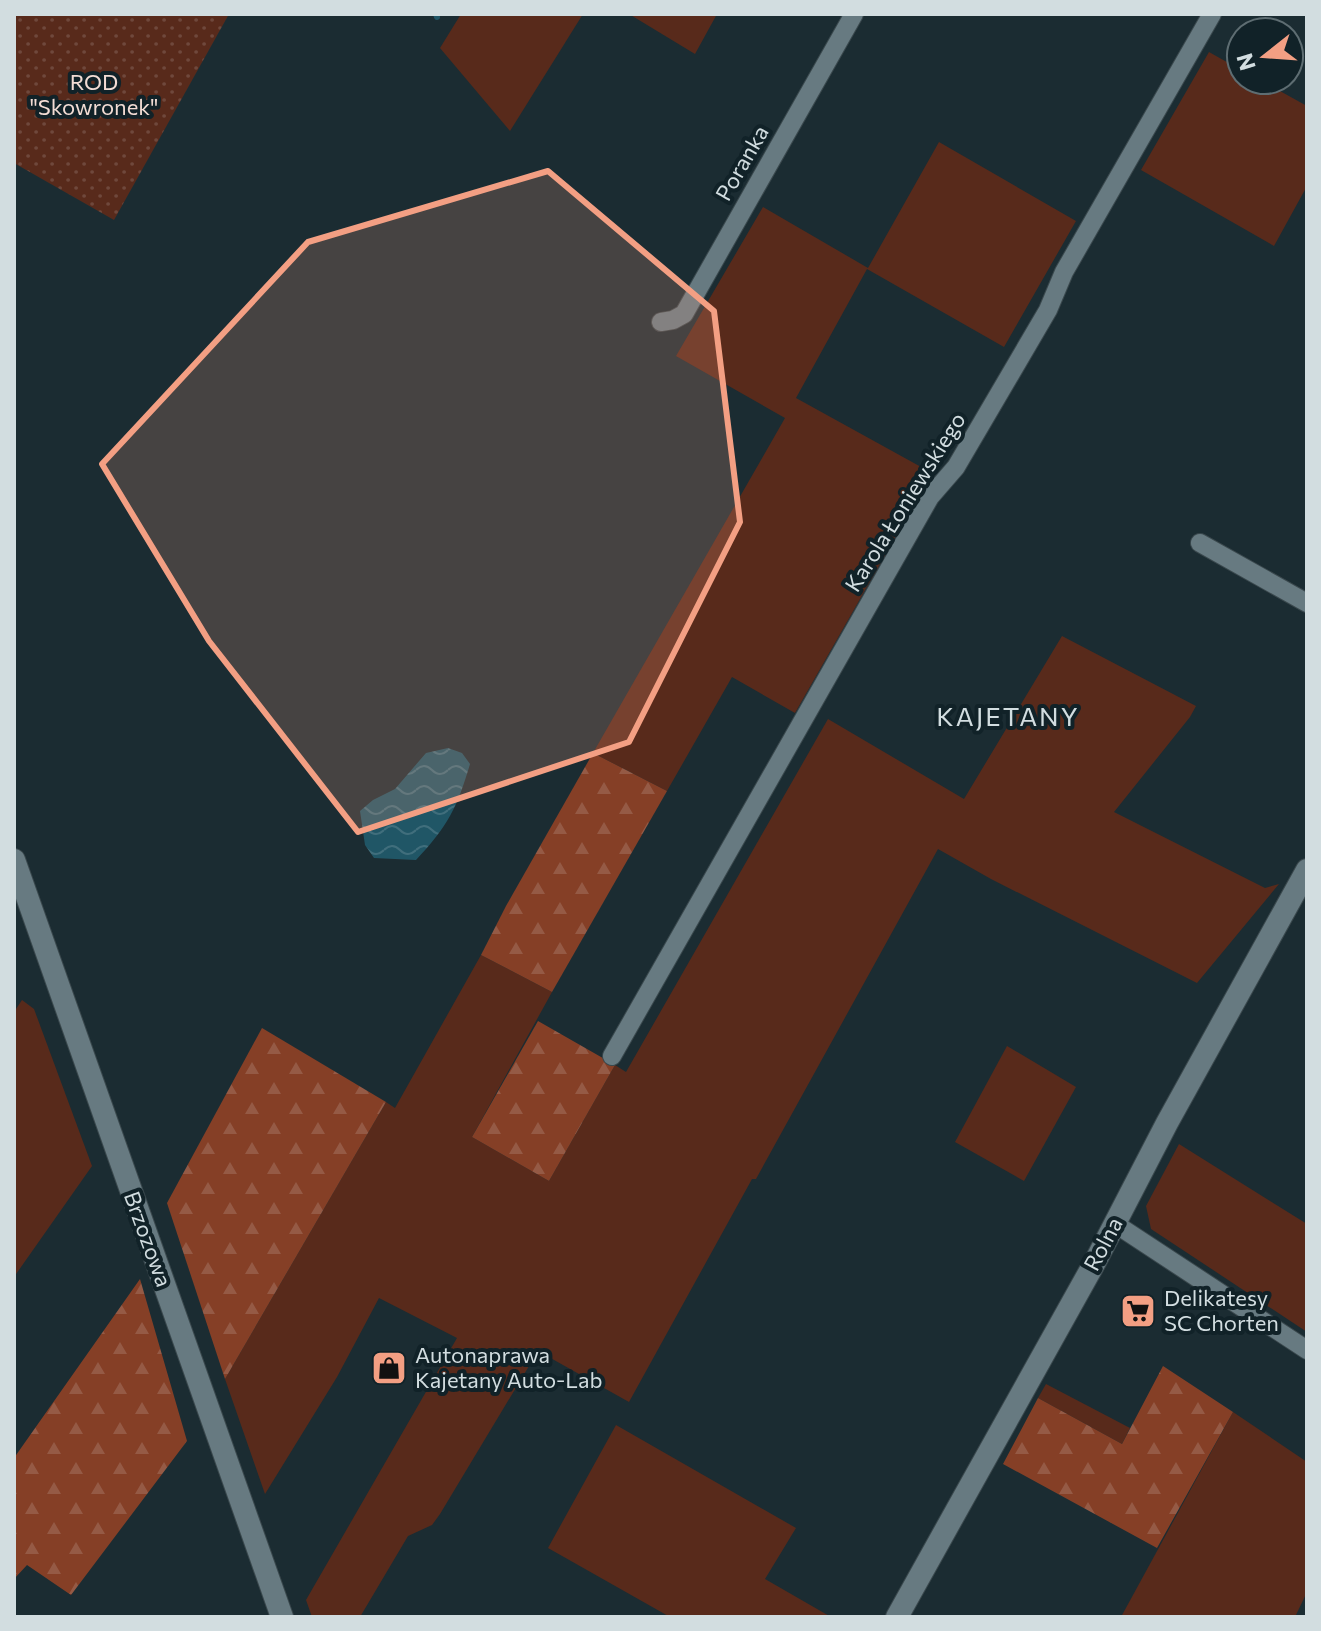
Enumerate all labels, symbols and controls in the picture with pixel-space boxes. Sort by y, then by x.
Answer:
north arrow [1225,16,1305,96]
text: N [1230,50,1261,74]
park label: ROD "Skowronek" [30,68,158,120]
street label: Poranka [709,120,774,205]
street label: Karola Łoniewskiego [838,407,971,596]
district label: KAJETANY [936,700,1080,731]
street label: Brzozowa [119,1187,178,1290]
street label: Rolna [1077,1212,1128,1275]
place label: Delikatesy SC Chorten [1164,1284,1279,1336]
supermarket icon: Delikatesy SC Chorten [1119,1292,1157,1330]
place label: Autonaprawa Kajetany Auto-Lab [415,1341,602,1393]
shop icon: Autonaprawa Kajetany Auto-Lab [370,1349,408,1387]

